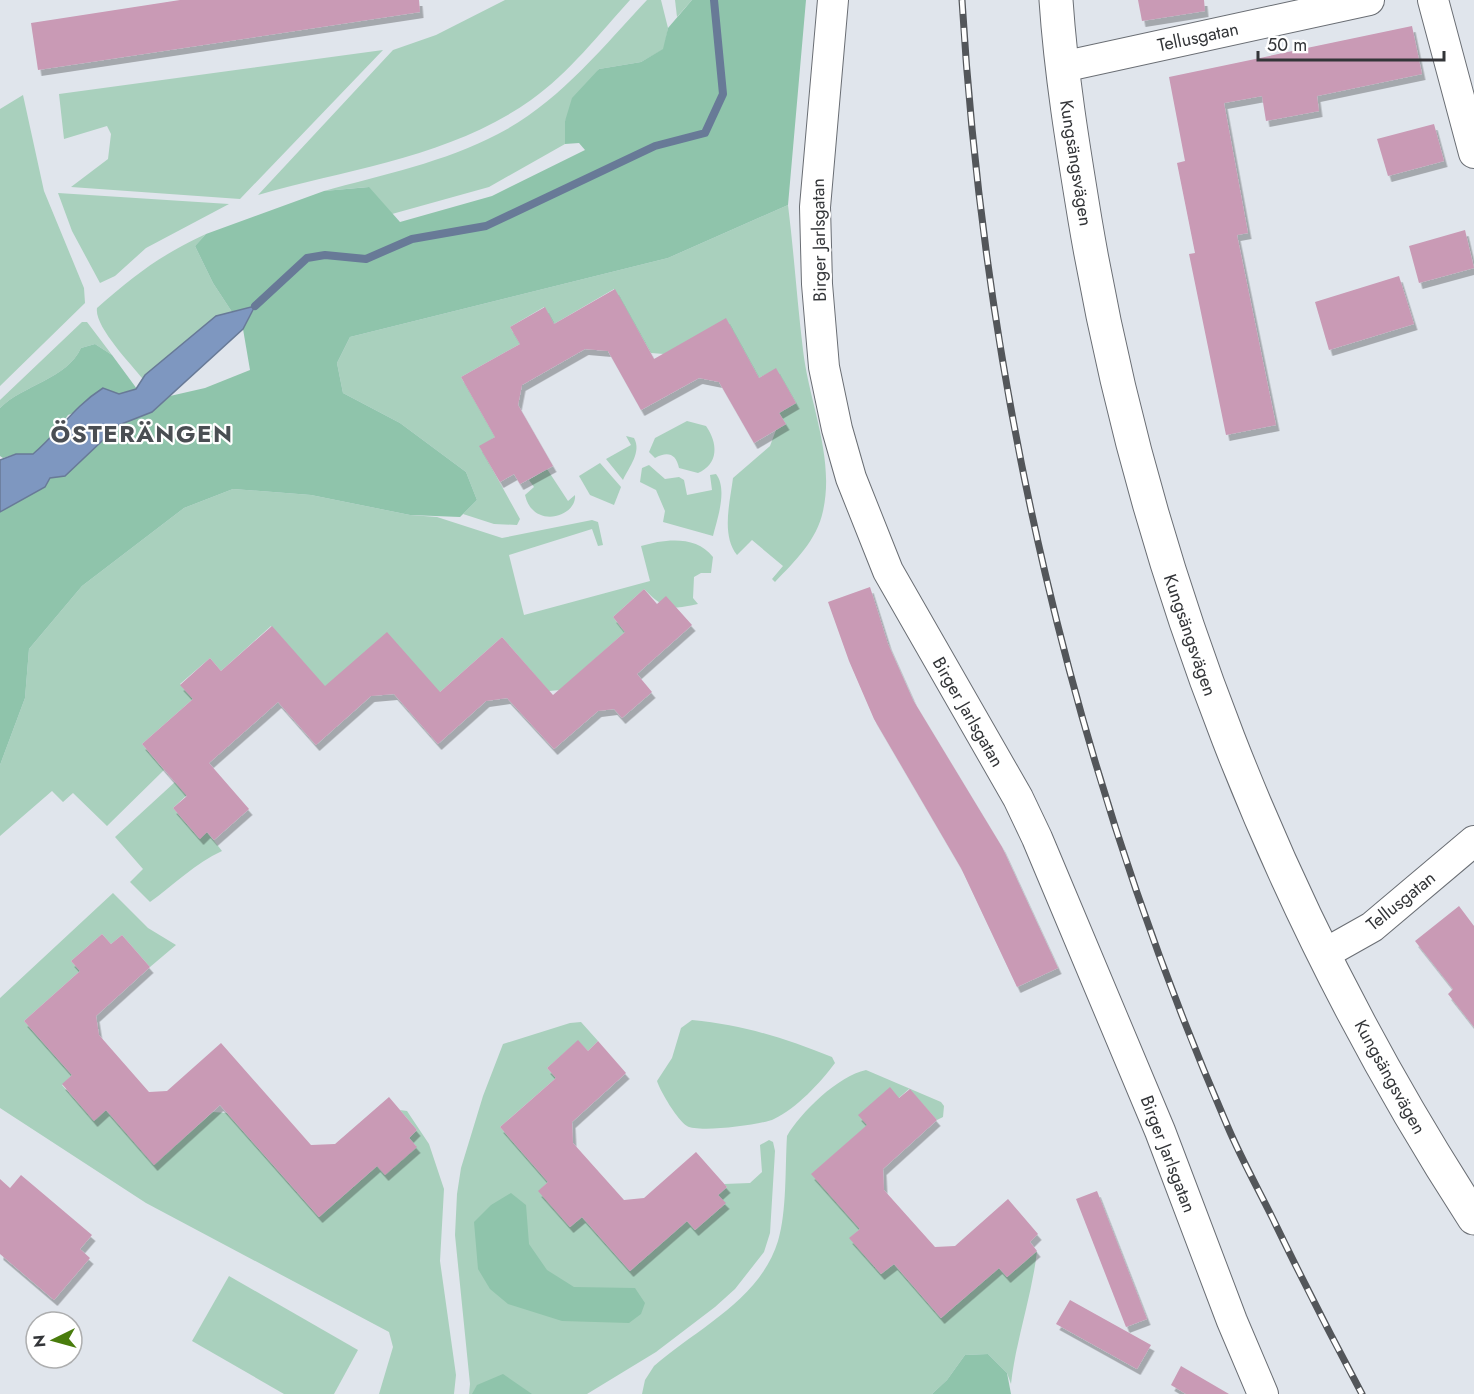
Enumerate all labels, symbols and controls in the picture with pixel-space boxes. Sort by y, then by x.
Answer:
street label: Tellusgatan [1155,16,1241,58]
scale bar [1258,24,1444,62]
text: 50 m [1267,32,1307,58]
street label: Kungsängsvägen [1053,98,1099,228]
street label: Birger Jarlsgatan [805,178,833,302]
district label: ÖSTERÄNGEN [51,416,233,451]
street label: Kungsängsvägen [1157,571,1223,699]
street label: Birger Jarlsgatan [926,652,1010,772]
street label: Tellusgatan [1361,865,1441,937]
street label: Kungsängsvägen [1348,1015,1432,1139]
street label: Birger Jarlsgatan [1134,1092,1202,1216]
north arrow [24,1310,84,1370]
text: N [28,1334,52,1349]

